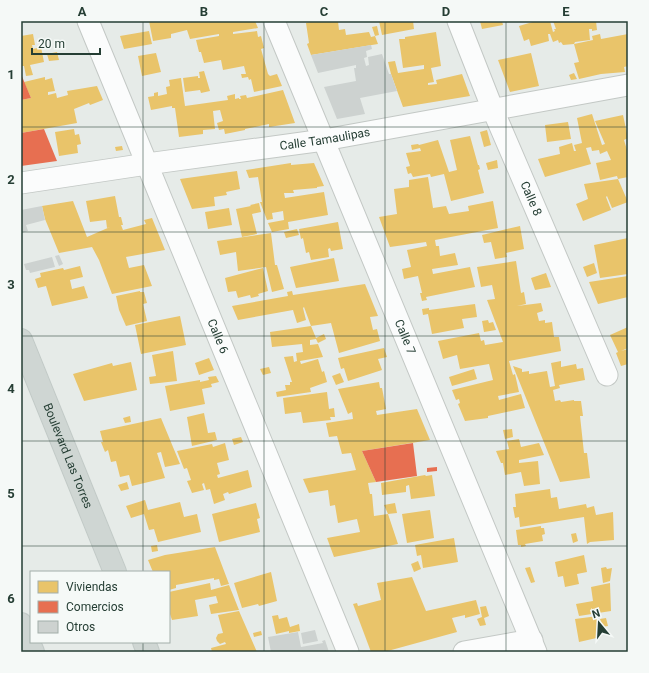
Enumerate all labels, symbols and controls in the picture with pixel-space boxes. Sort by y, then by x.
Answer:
text: A [78,4,87,19]
text: B [200,4,208,19]
text: C [320,4,329,19]
text: D [442,4,450,19]
text: E [562,4,570,19]
scale bar [32,30,100,56]
text: 20 m [38,37,65,51]
text: 1 [7,67,15,82]
street label: Calle Tamaulipas [279,125,371,153]
text: 2 [7,172,15,187]
street label: Calle 8 [517,179,545,218]
text: 3 [7,277,15,292]
street label: Calle 6 [205,317,231,356]
street label: Calle 7 [392,317,419,357]
text: 4 [7,381,15,396]
street label: Boulevard Las Torres [40,401,95,510]
text: 5 [7,486,15,501]
legend [30,571,170,643]
text: Viviendas [66,580,118,594]
text: 6 [7,591,15,606]
text: Comercios [66,600,124,614]
north arrow [579,603,619,643]
text: N [590,607,602,621]
text: Otros [66,620,95,634]

